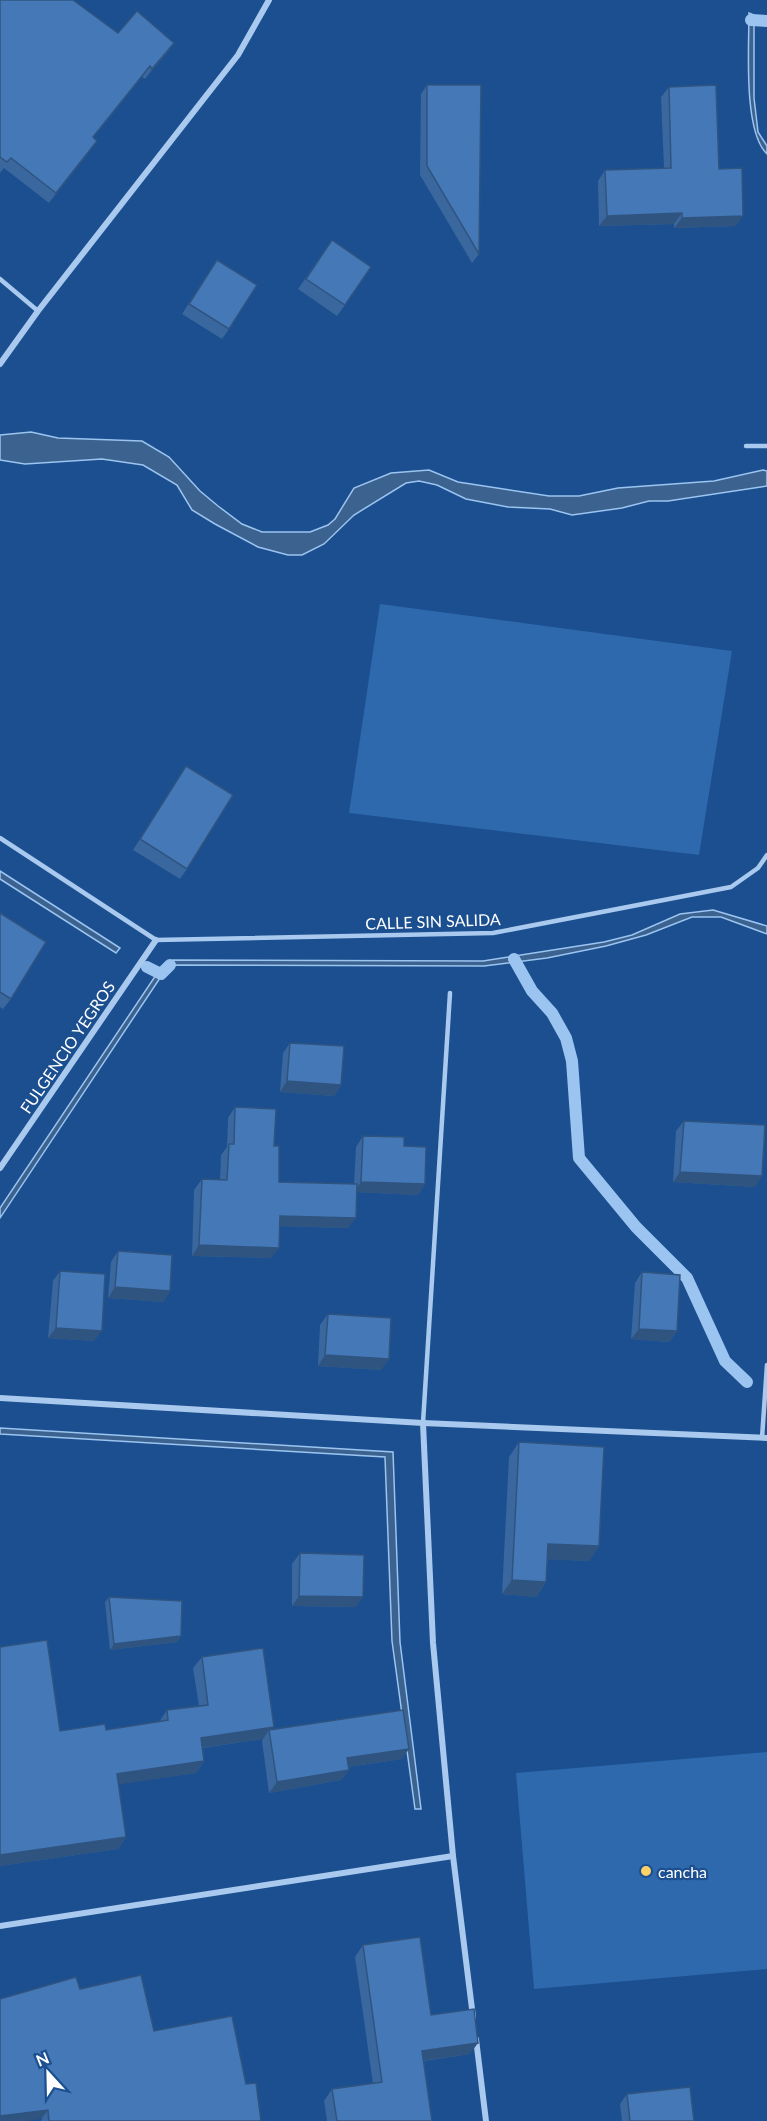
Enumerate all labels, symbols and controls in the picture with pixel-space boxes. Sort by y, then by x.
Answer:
street label: CALLE SIN SALIDA [365,909,501,933]
street label: FULGENCIO YEGROS [16,977,118,1117]
place label: cancha [658,1862,707,1881]
marker: cancha [639,1864,653,1878]
north arrow [18,2043,78,2103]
text: N [33,2048,51,2070]

